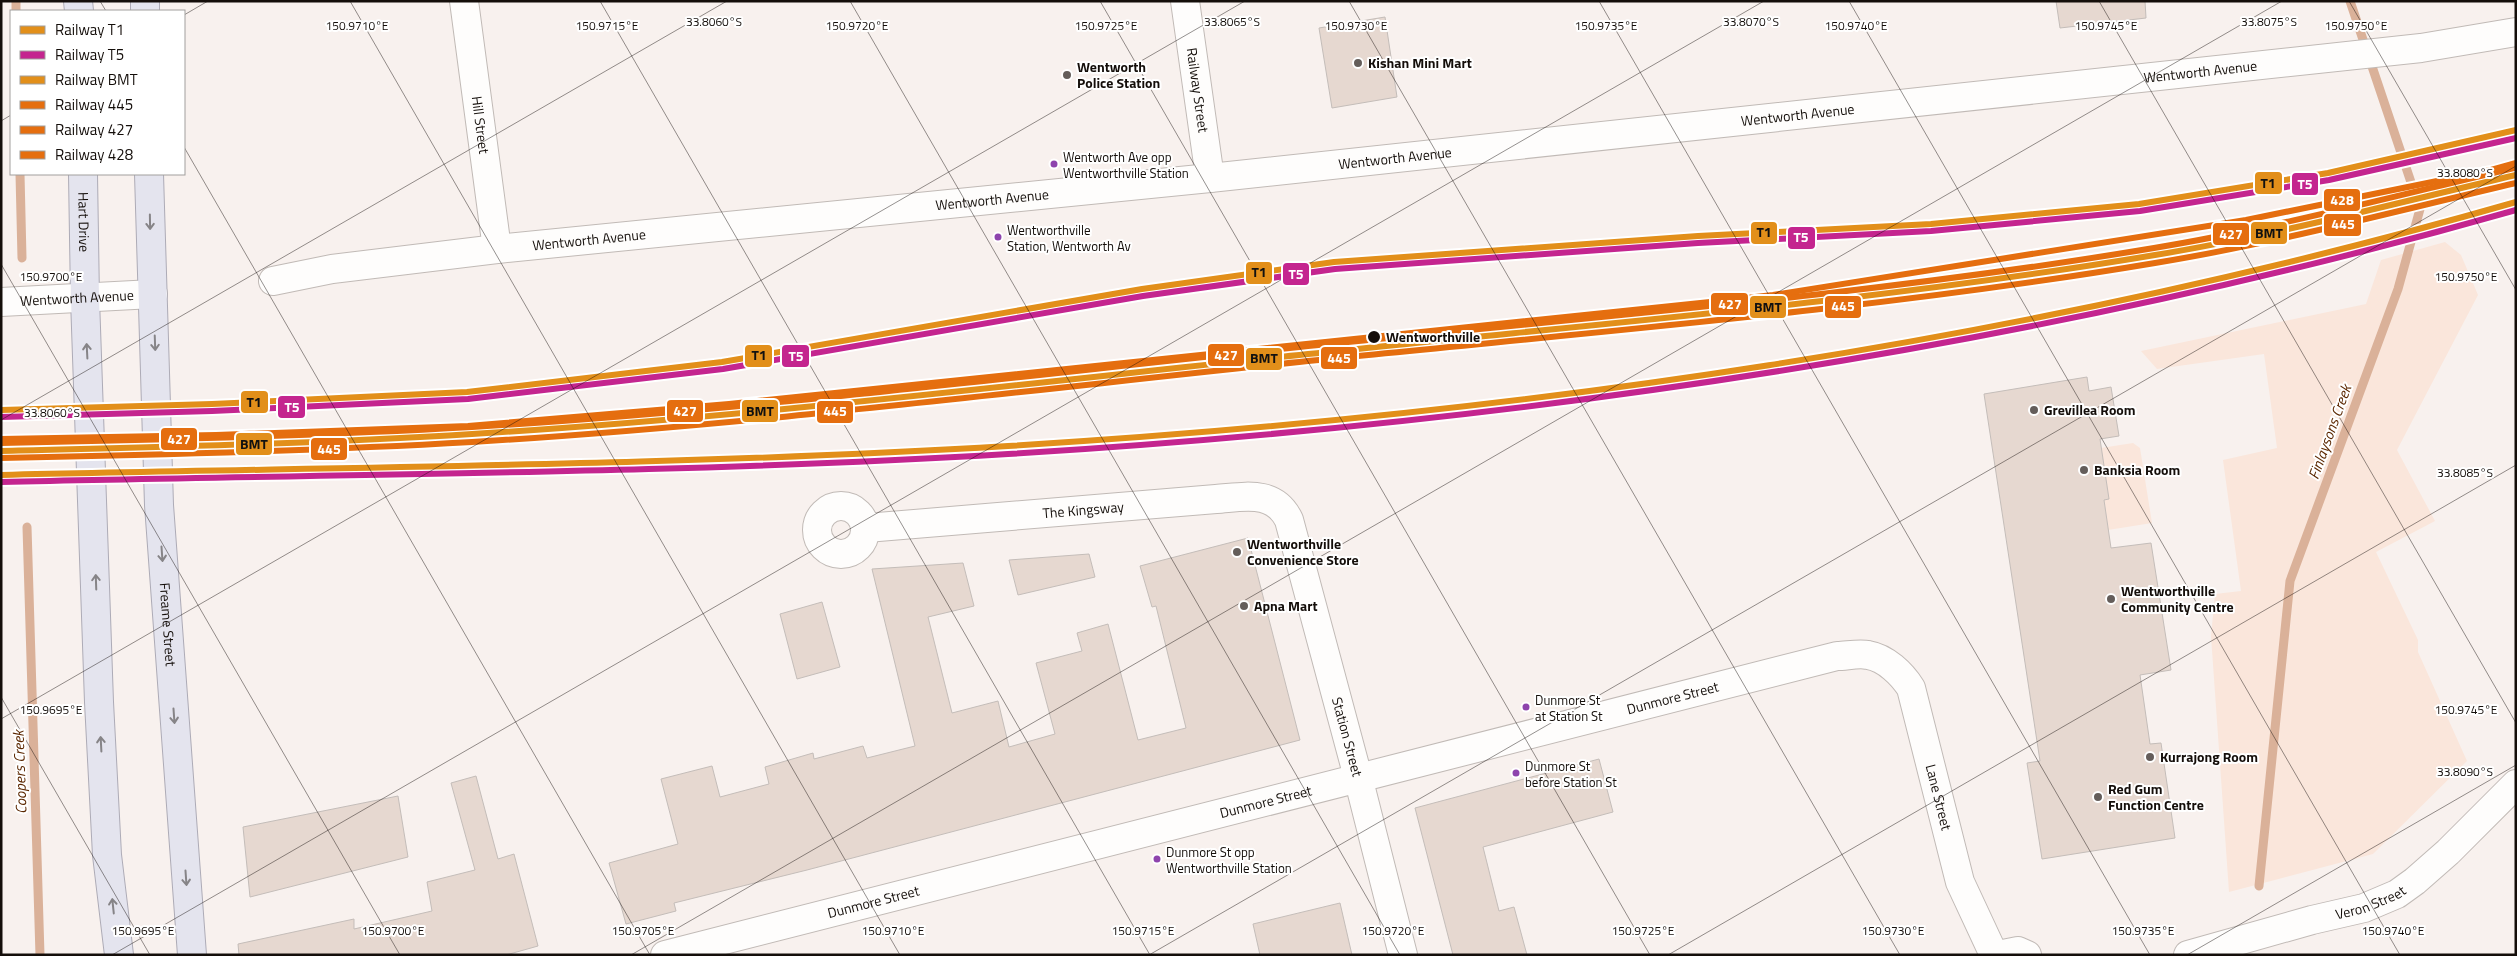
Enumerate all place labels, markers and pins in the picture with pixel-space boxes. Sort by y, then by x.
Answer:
place label: Kishan Mini Mart [1368,52,1472,73]
place label: Wentworth Police Station [1077,56,1160,93]
marker: Kishan Mini Mart [1352,57,1364,69]
marker: Wentworth Police Station [1061,69,1073,81]
place label: Wentworth Ave opp Wentworthville Station [1063,147,1189,183]
marker: Wentworth Ave opp Wentworthville Station [1049,159,1059,169]
place label: Wentworthville Station, Wentworth Av [1007,220,1131,256]
marker: Wentworthville Station, Wentworth Av [993,232,1003,242]
place label: Wentworthville [1386,326,1480,347]
marker: Wentworthville [1366,329,1382,345]
place label: Grevillea Room [2044,399,2136,420]
marker: Grevillea Room [2028,404,2040,416]
place label: Banksia Room [2094,459,2180,480]
marker: Banksia Room [2078,464,2090,476]
place label: Wentworthville Convenience Store [1247,533,1359,570]
marker: Wentworthville Convenience Store [1231,546,1243,558]
place label: Wentworthville Community Centre [2121,580,2234,617]
marker: Wentworthville Community Centre [2105,593,2117,605]
place label: Apna Mart [1254,595,1318,616]
marker: Apna Mart [1238,600,1250,612]
place label: Dunmore St at Station St [1535,690,1603,726]
marker: Dunmore St at Station St [1521,702,1531,712]
place label: Kurrajong Room [2160,746,2258,767]
marker: Kurrajong Room [2144,751,2156,763]
place label: Dunmore St before Station St [1525,756,1617,792]
marker: Dunmore St before Station St [1511,768,1521,778]
place label: Red Gum Function Centre [2108,778,2204,815]
marker: Red Gum Function Centre [2092,791,2104,803]
place label: Dunmore St opp Wentworthville Station [1166,842,1292,878]
marker: Dunmore St opp Wentworthville Station [1152,854,1162,864]

